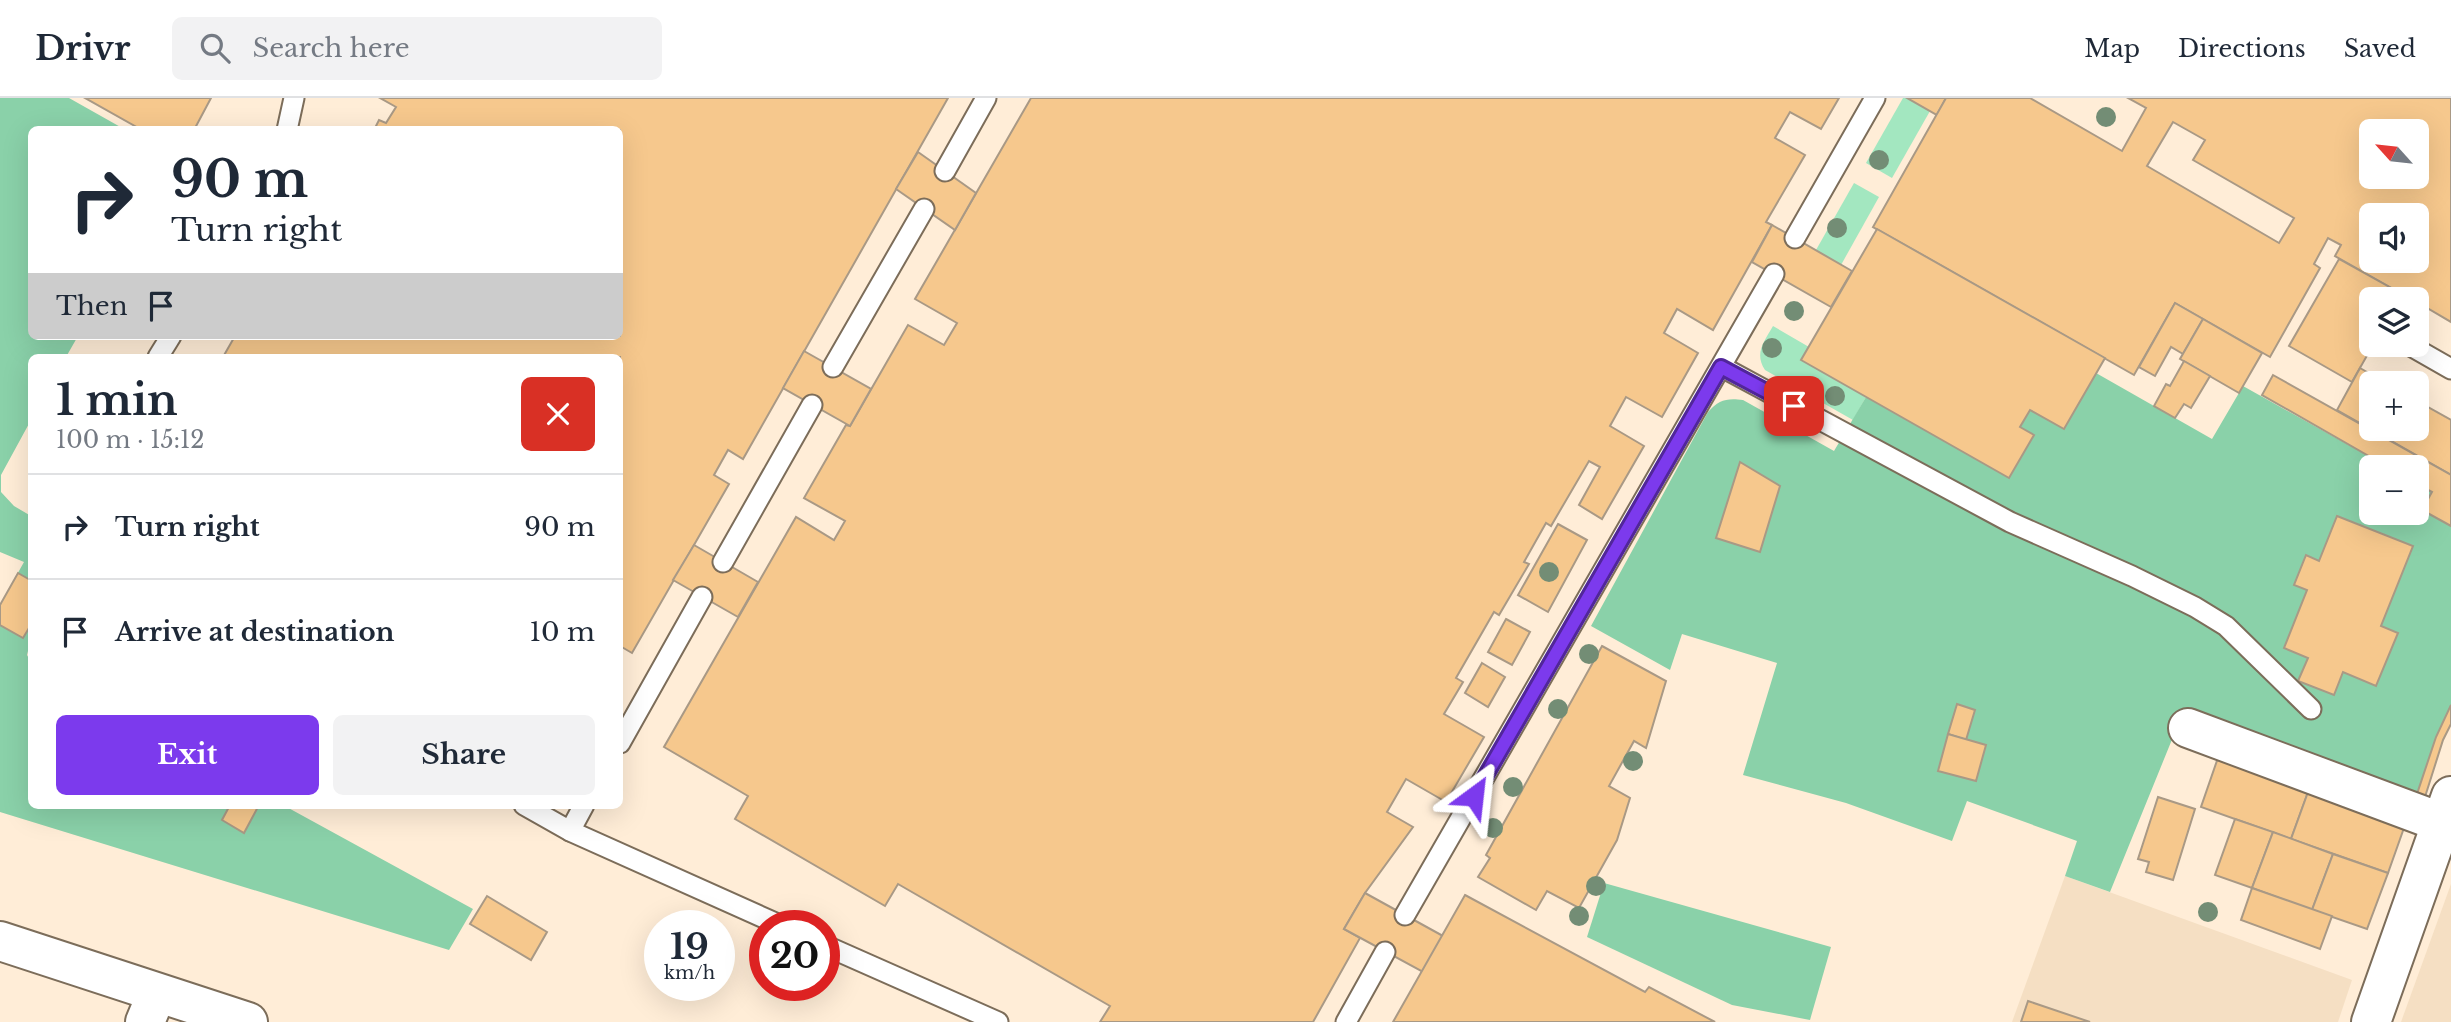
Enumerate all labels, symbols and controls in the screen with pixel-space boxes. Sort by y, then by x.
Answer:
search box [172,17,662,80]
text: Drivr [35,28,130,69]
icon: search [196,29,234,67]
text: Search here [252,32,410,64]
text: Map [2084,34,2140,63]
text: Directions [2178,34,2306,63]
text: Saved [2344,34,2416,63]
north arrow [2359,119,2429,189]
map controls [2359,119,2429,525]
text: 90 m [171,149,308,210]
icon: right [56,154,147,245]
button: sound [2359,203,2429,273]
text: Turn right [171,210,342,250]
icon: arrive [142,287,180,325]
button: layers [2359,287,2429,357]
text: Then [56,290,128,322]
button: + [2359,371,2429,441]
text: 1 min [56,374,178,426]
pin [1764,376,1824,436]
button: close [521,377,595,451]
icon: arrive [1775,387,1813,425]
text: 100 m · 15:12 [56,426,204,454]
button: − [2359,455,2429,525]
icon: right [56,508,94,546]
text: Turn right [115,511,260,543]
text: 90 m [524,511,595,543]
icon: arrive [56,613,94,651]
text: Arrive at destination [115,616,395,648]
text: 10 m [529,616,595,648]
button: Exit [56,715,319,795]
button: Share [333,715,595,795]
position arrow [1437,759,1511,833]
speed limit sign: 20 [749,910,840,1001]
text: 19 [670,925,709,968]
text: km/h [664,962,715,984]

